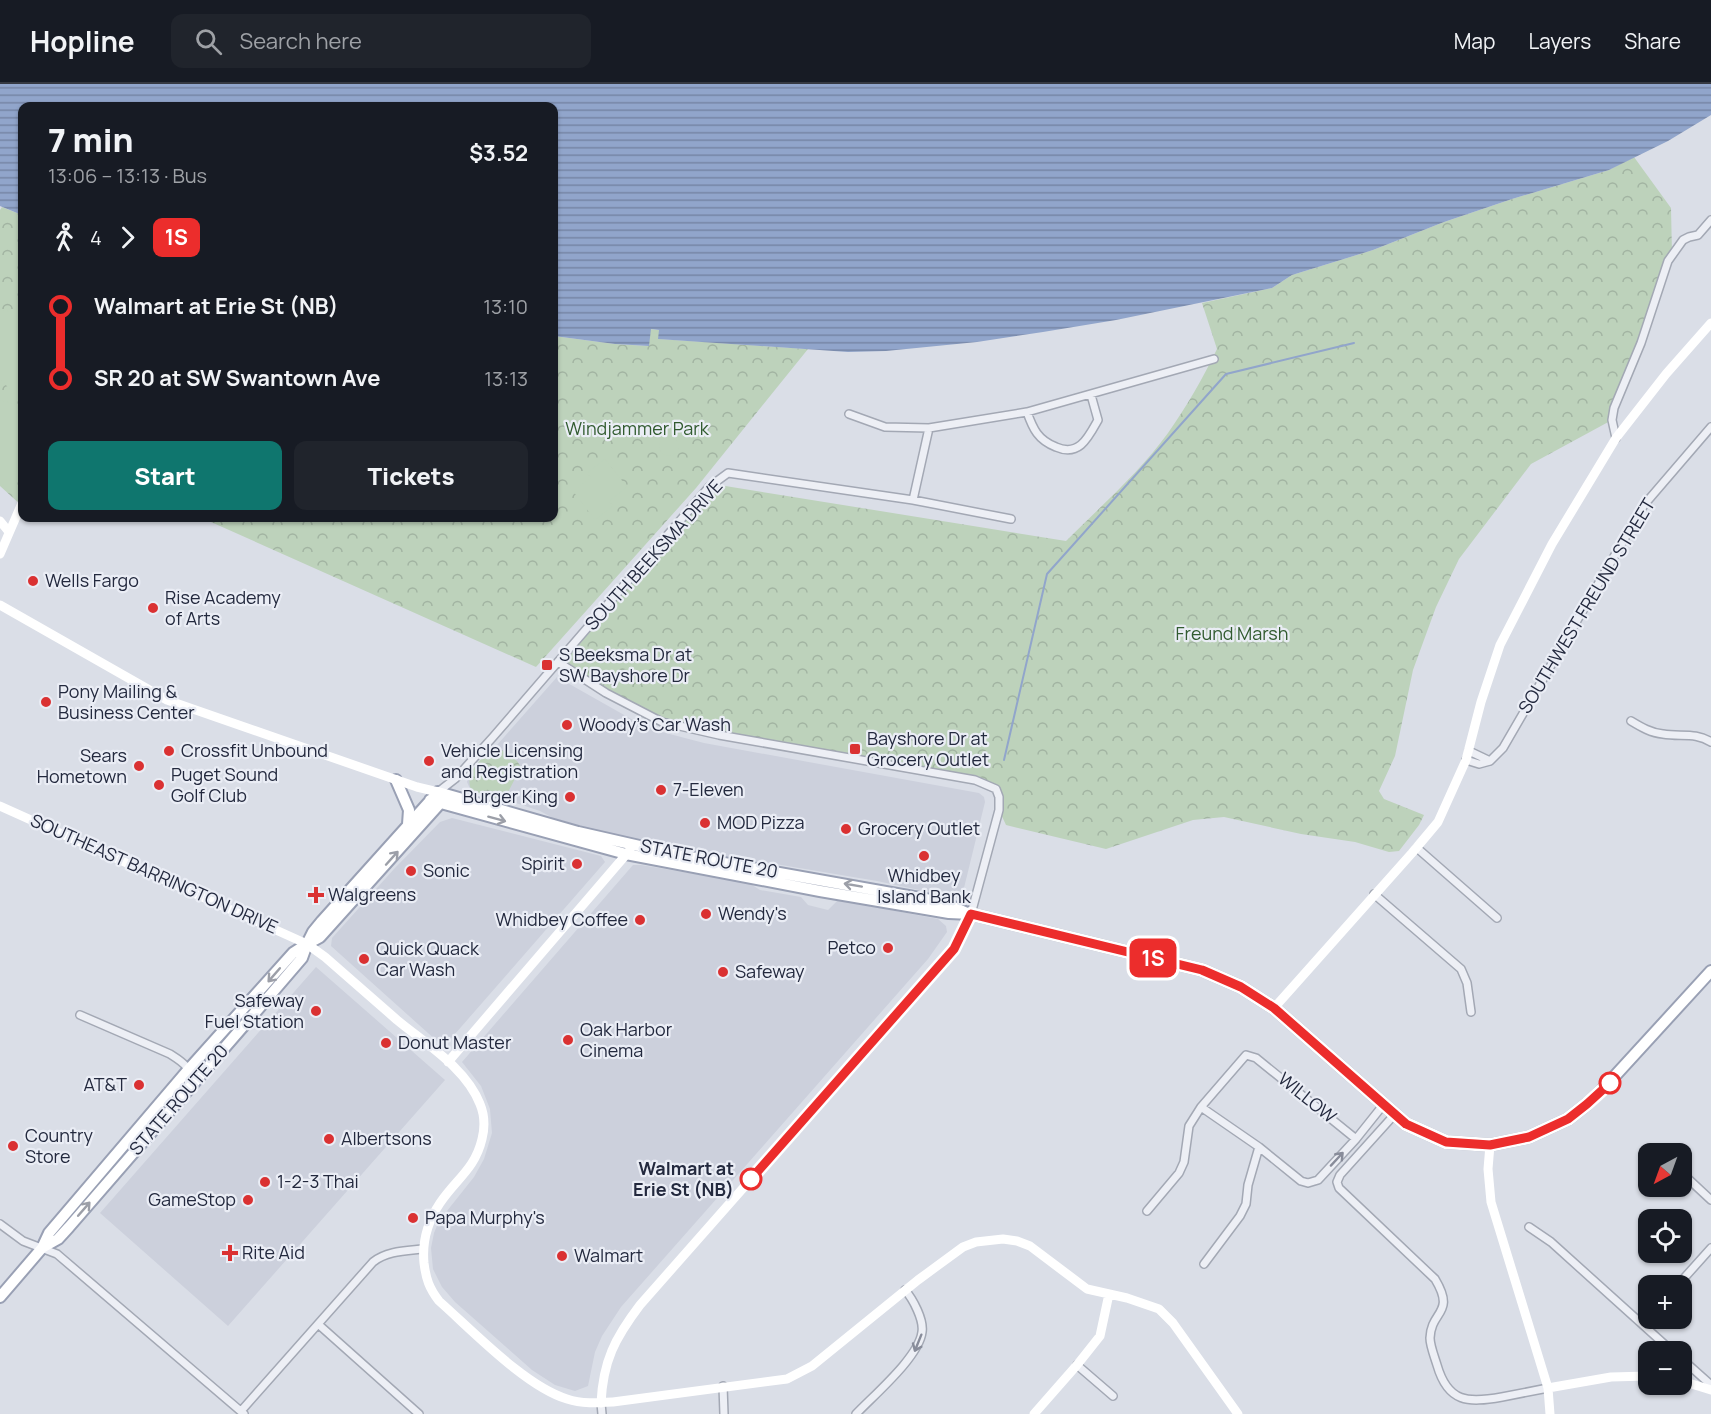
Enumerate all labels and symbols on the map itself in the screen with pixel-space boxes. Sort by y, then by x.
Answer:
park label: Windjammer Park [565,416,710,440]
street label: SOUTH BEEKSMA DRIVE [579,474,727,635]
street label: SOUTHWEST FREUND STREET [1512,493,1660,718]
place label: Wells Fargo [45,568,139,592]
marker: Wells Fargo [26,574,40,588]
place label: Rise Academy of Arts [165,585,281,630]
marker: Rise Academy of Arts [146,601,160,615]
park label: Freund Marsh [1176,621,1288,645]
place label: S Beeksma Dr at SW Bayshore Dr [559,642,692,687]
marker: S Beeksma Dr at SW Bayshore Dr [540,658,554,672]
place label: Pony Mailing & Business Center [58,679,195,724]
marker: Pony Mailing & Business Center [39,695,53,709]
place label: Woody's Car Wash [579,712,731,736]
marker: Woody's Car Wash [560,718,574,732]
place label: Bayshore Dr at Grocery Outlet [867,726,989,771]
place label: Crossfit Unbound [181,738,328,762]
place label: Vehicle Licensing and Registration [441,738,583,783]
marker: Bayshore Dr at Grocery Outlet [848,742,862,756]
place label: Sears Hometown [37,743,127,788]
marker: Crossfit Unbound [162,744,176,758]
marker: Vehicle Licensing and Registration [422,754,436,768]
marker: Sears Hometown [132,759,146,773]
place label: Puget Sound Golf Club [171,762,278,807]
place label: 7-Eleven [673,777,744,801]
marker: Puget Sound Golf Club [152,778,166,792]
marker: 7-Eleven [654,783,668,797]
place label: Burger King [463,784,558,808]
marker: Burger King [563,790,577,804]
street label: SOUTHEAST BARRINGTON DRIVE [27,808,282,939]
place label: MOD Pizza [717,810,804,834]
one-way arrow [487,814,506,825]
marker: MOD Pizza [698,816,712,830]
place label: Grocery Outlet [858,816,980,840]
marker: Grocery Outlet [839,822,853,836]
street label: STATE ROUTE 20 [639,833,780,883]
marker: Whidbey Island Bank [917,849,931,863]
one-way arrow [385,851,399,866]
place label: Spirit [521,851,565,875]
marker: Spirit [570,857,584,871]
place label: Sonic [423,858,470,882]
place label: Whidbey Island Bank [877,863,972,908]
marker: Sonic [404,864,418,878]
one-way arrow [844,879,864,890]
place label: Walgreens [328,882,416,906]
marker: Walgreens [309,888,323,902]
place label: Wendy's [718,901,787,925]
place label: Whidbey Coffee [495,907,628,931]
marker: Wendy's [699,907,713,921]
marker: Whidbey Coffee [633,913,647,927]
place label: Petco [827,935,876,959]
place label: Quick Quack Car Wash [376,936,480,981]
line badge: 1S [1126,938,1180,978]
marker: Petco [881,941,895,955]
marker: Quick Quack Car Wash [357,952,371,966]
place label: Safeway [735,959,805,983]
marker: Safeway [716,965,730,979]
one-way arrow [267,967,281,982]
place label: Safeway Fuel Station [205,988,304,1033]
marker: Safeway Fuel Station [309,1004,323,1018]
place label: Oak Harbor Cinema [580,1017,673,1062]
place label: Donut Master [398,1030,512,1054]
marker: Oak Harbor Cinema [561,1033,575,1047]
marker: Donut Master [379,1036,393,1050]
street label: STATE ROUTE 20 [124,1039,233,1160]
street label: WILLOW [1274,1066,1342,1128]
place label: AT&T [83,1072,127,1096]
unlabelled marker [1599,1072,1621,1094]
marker: AT&T [132,1078,146,1092]
place label: Country Store [25,1123,93,1168]
place label: Albertsons [341,1126,432,1150]
marker: Albertsons [322,1132,336,1146]
marker: Country Store [6,1139,20,1153]
north arrow [1638,1143,1692,1197]
one-way arrow [1330,1152,1344,1167]
place label: Walmart at Erie St (NB) [633,1156,734,1201]
marker: Walmart at Erie St (NB) [740,1168,762,1190]
place label: 1-2-3 Thai [277,1169,359,1193]
marker: 1-2-3 Thai [258,1175,272,1189]
place label: GameStop [148,1187,236,1211]
marker: GameStop [241,1193,255,1207]
one-way arrow [78,1201,91,1217]
place label: Papa Murphy's [425,1205,545,1229]
marker: Papa Murphy's [406,1211,420,1225]
place label: Rite Aid [242,1240,305,1264]
place label: Walmart [574,1243,643,1267]
marker: Rite Aid [223,1246,237,1260]
marker: Walmart [555,1249,569,1263]
one-way arrow [912,1334,923,1352]

